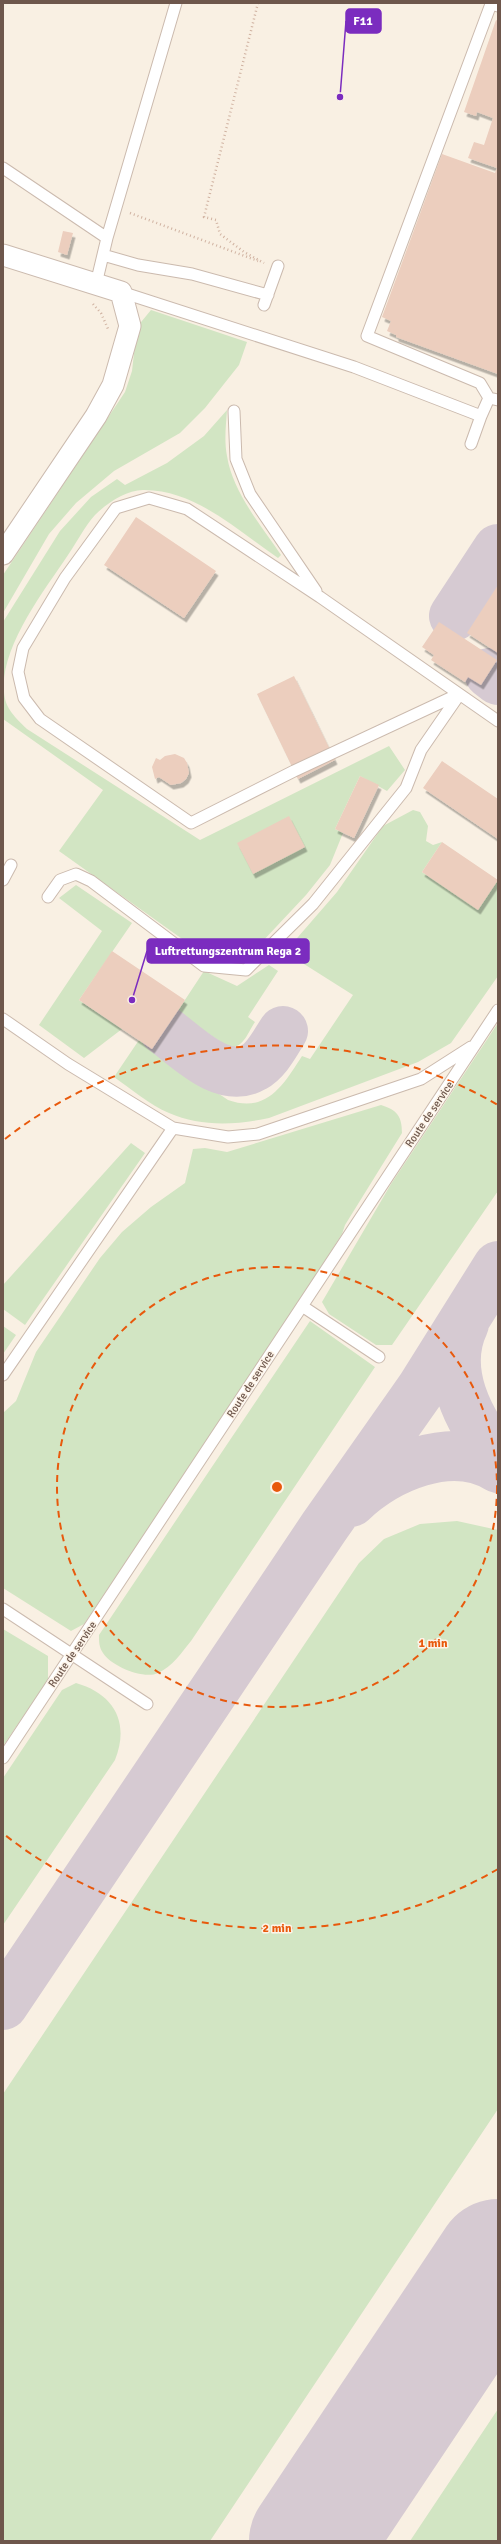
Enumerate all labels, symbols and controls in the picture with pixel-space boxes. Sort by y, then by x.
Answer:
callout: F11 [346,9,381,33]
text: F11 [353,14,373,29]
callout: Luftrettungszentrum Rega 2 [147,939,309,963]
text: Luftrettungszentrum Rega 2 [155,944,301,959]
street label: Route de service [403,1079,456,1150]
street label: Route de service [224,1349,277,1420]
centre of rings [270,1480,284,1494]
street label: Route de service [46,1619,99,1690]
text: 1 min [419,1636,448,1651]
text: 2 min [263,1921,292,1936]

